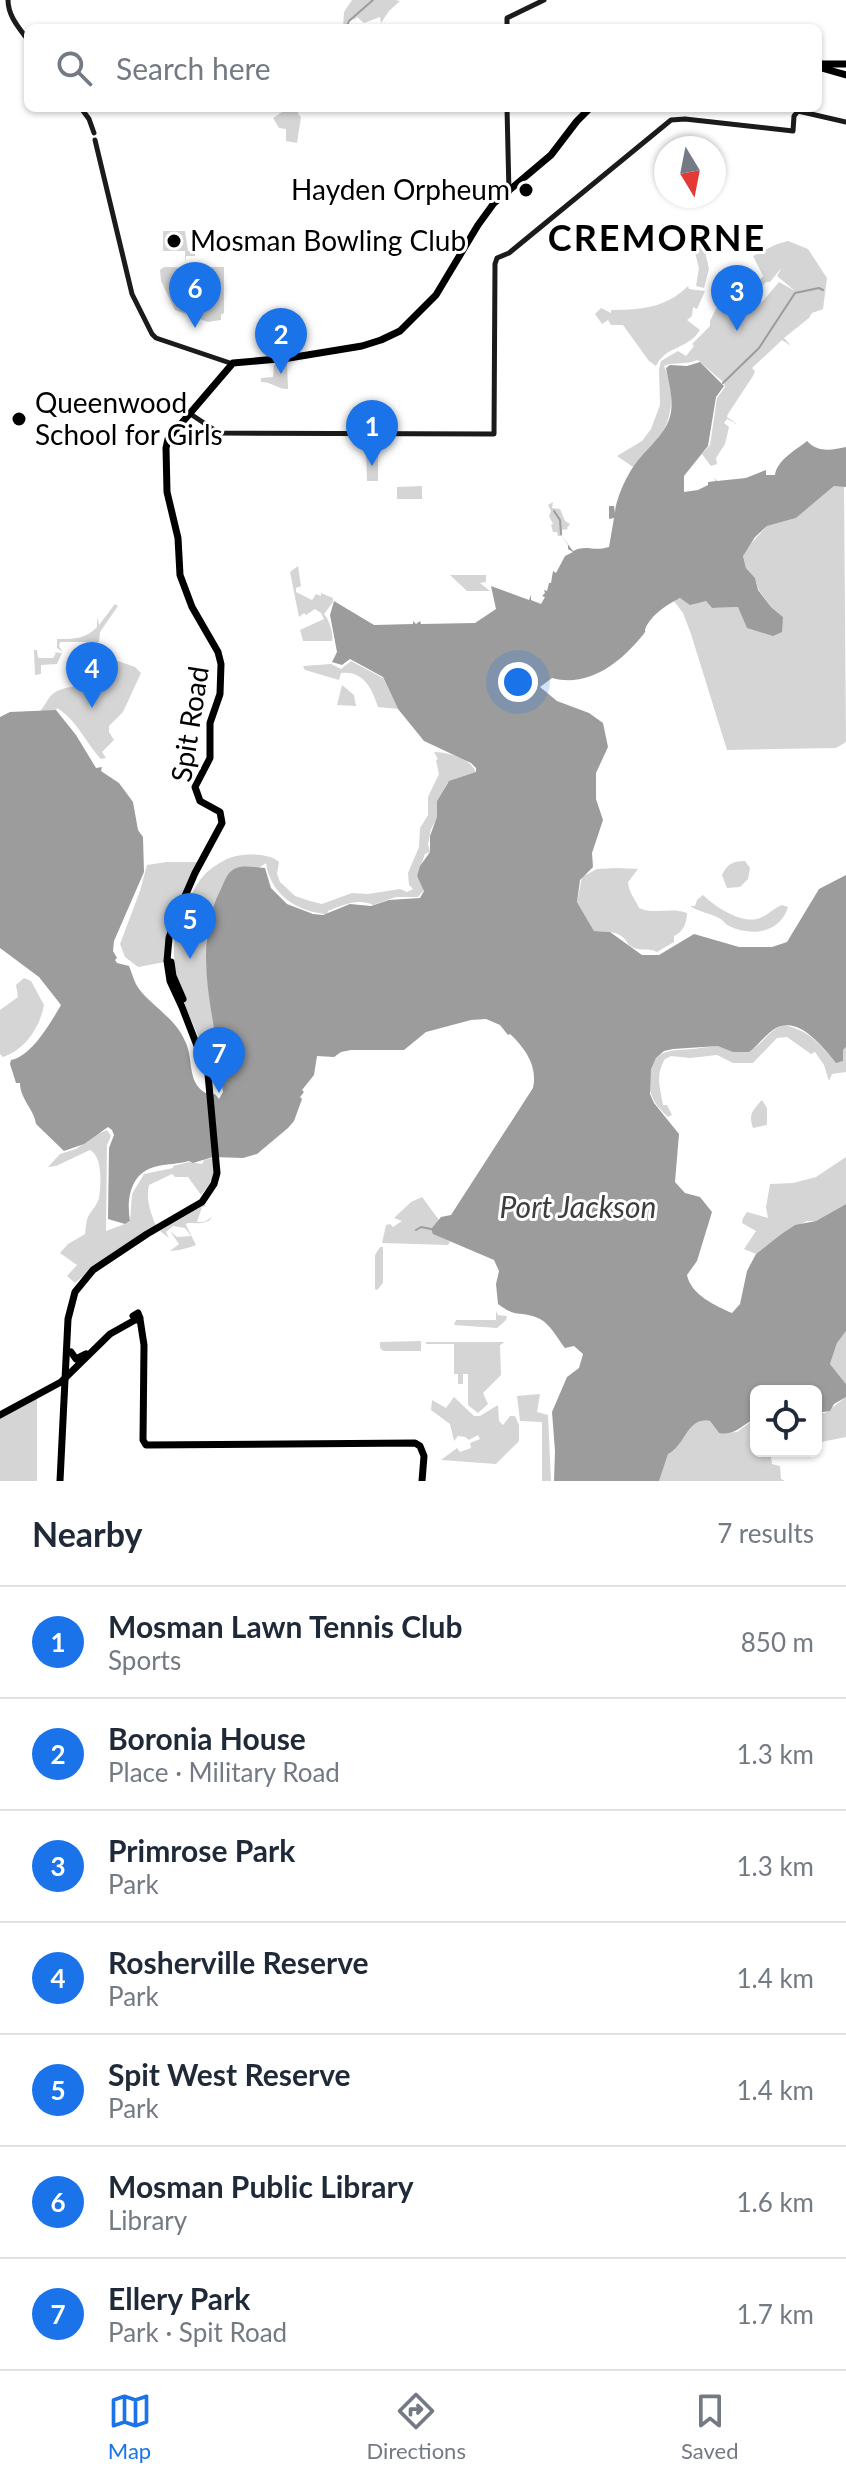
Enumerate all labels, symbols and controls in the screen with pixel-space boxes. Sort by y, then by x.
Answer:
search box [24,24,822,112]
icon: search [52,46,96,90]
text: Search here [116,50,271,86]
north arrow [654,136,726,208]
place label: Hayden Orpheum [291,172,510,206]
marker: Hayden Orpheum [517,181,535,199]
district label: CREMORNE [548,215,766,259]
place label: Mosman Bowling Club [190,223,466,257]
marker: Mosman Bowling Club [165,232,183,250]
pin: 6 [169,262,221,328]
pin: 3 [711,265,763,331]
pin: 2 [255,308,307,374]
place label: Queenwood School for Girls [35,385,223,451]
pin: 1 [346,400,398,466]
marker: Queenwood School for Girls [10,410,28,428]
pin: 4 [66,642,118,708]
your location [498,662,538,702]
street label: Spit Road [163,664,215,784]
pin: 5 [164,893,216,959]
pin: 7 [193,1027,245,1093]
water label: Port Jackson [499,1188,657,1224]
map controls [750,1385,822,1457]
button: locate [750,1385,822,1457]
text: Nearby [32,1513,143,1554]
text: 7 results [717,1517,814,1549]
text: Mosman Lawn Tennis Club [108,1608,463,1644]
text: 1 [50,1626,66,1658]
text: 850 m [741,1626,814,1658]
text: Sports [108,1644,181,1676]
text: Boronia House [108,1720,306,1756]
text: 2 [50,1738,66,1770]
text: 1.3 km [736,1738,814,1770]
text: Place · Military Road [108,1756,340,1788]
text: Primrose Park [108,1832,295,1868]
text: 3 [50,1850,66,1882]
text: 1.3 km [736,1850,814,1882]
text: Park [108,1868,159,1900]
text: Rosherville Reserve [108,1944,369,1980]
text: 4 [50,1962,66,1994]
text: 1.4 km [736,1962,814,1994]
text: Park [108,1980,159,2012]
text: Spit West Reserve [108,2056,351,2092]
text: 5 [50,2074,66,2106]
text: 1.4 km [736,2074,814,2106]
text: Park [108,2092,159,2124]
text: Mosman Public Library [108,2168,414,2204]
text: 6 [50,2186,66,2218]
text: 1.6 km [736,2186,814,2218]
text: Library [108,2204,187,2236]
text: Ellery Park [108,2280,250,2316]
text: 7 [50,2298,66,2330]
text: 1.7 km [736,2298,814,2330]
text: Park · Spit Road [108,2316,287,2348]
tab: Map [108,2389,152,2464]
tab: Directions [367,2389,466,2464]
tab: Saved [681,2389,738,2464]

